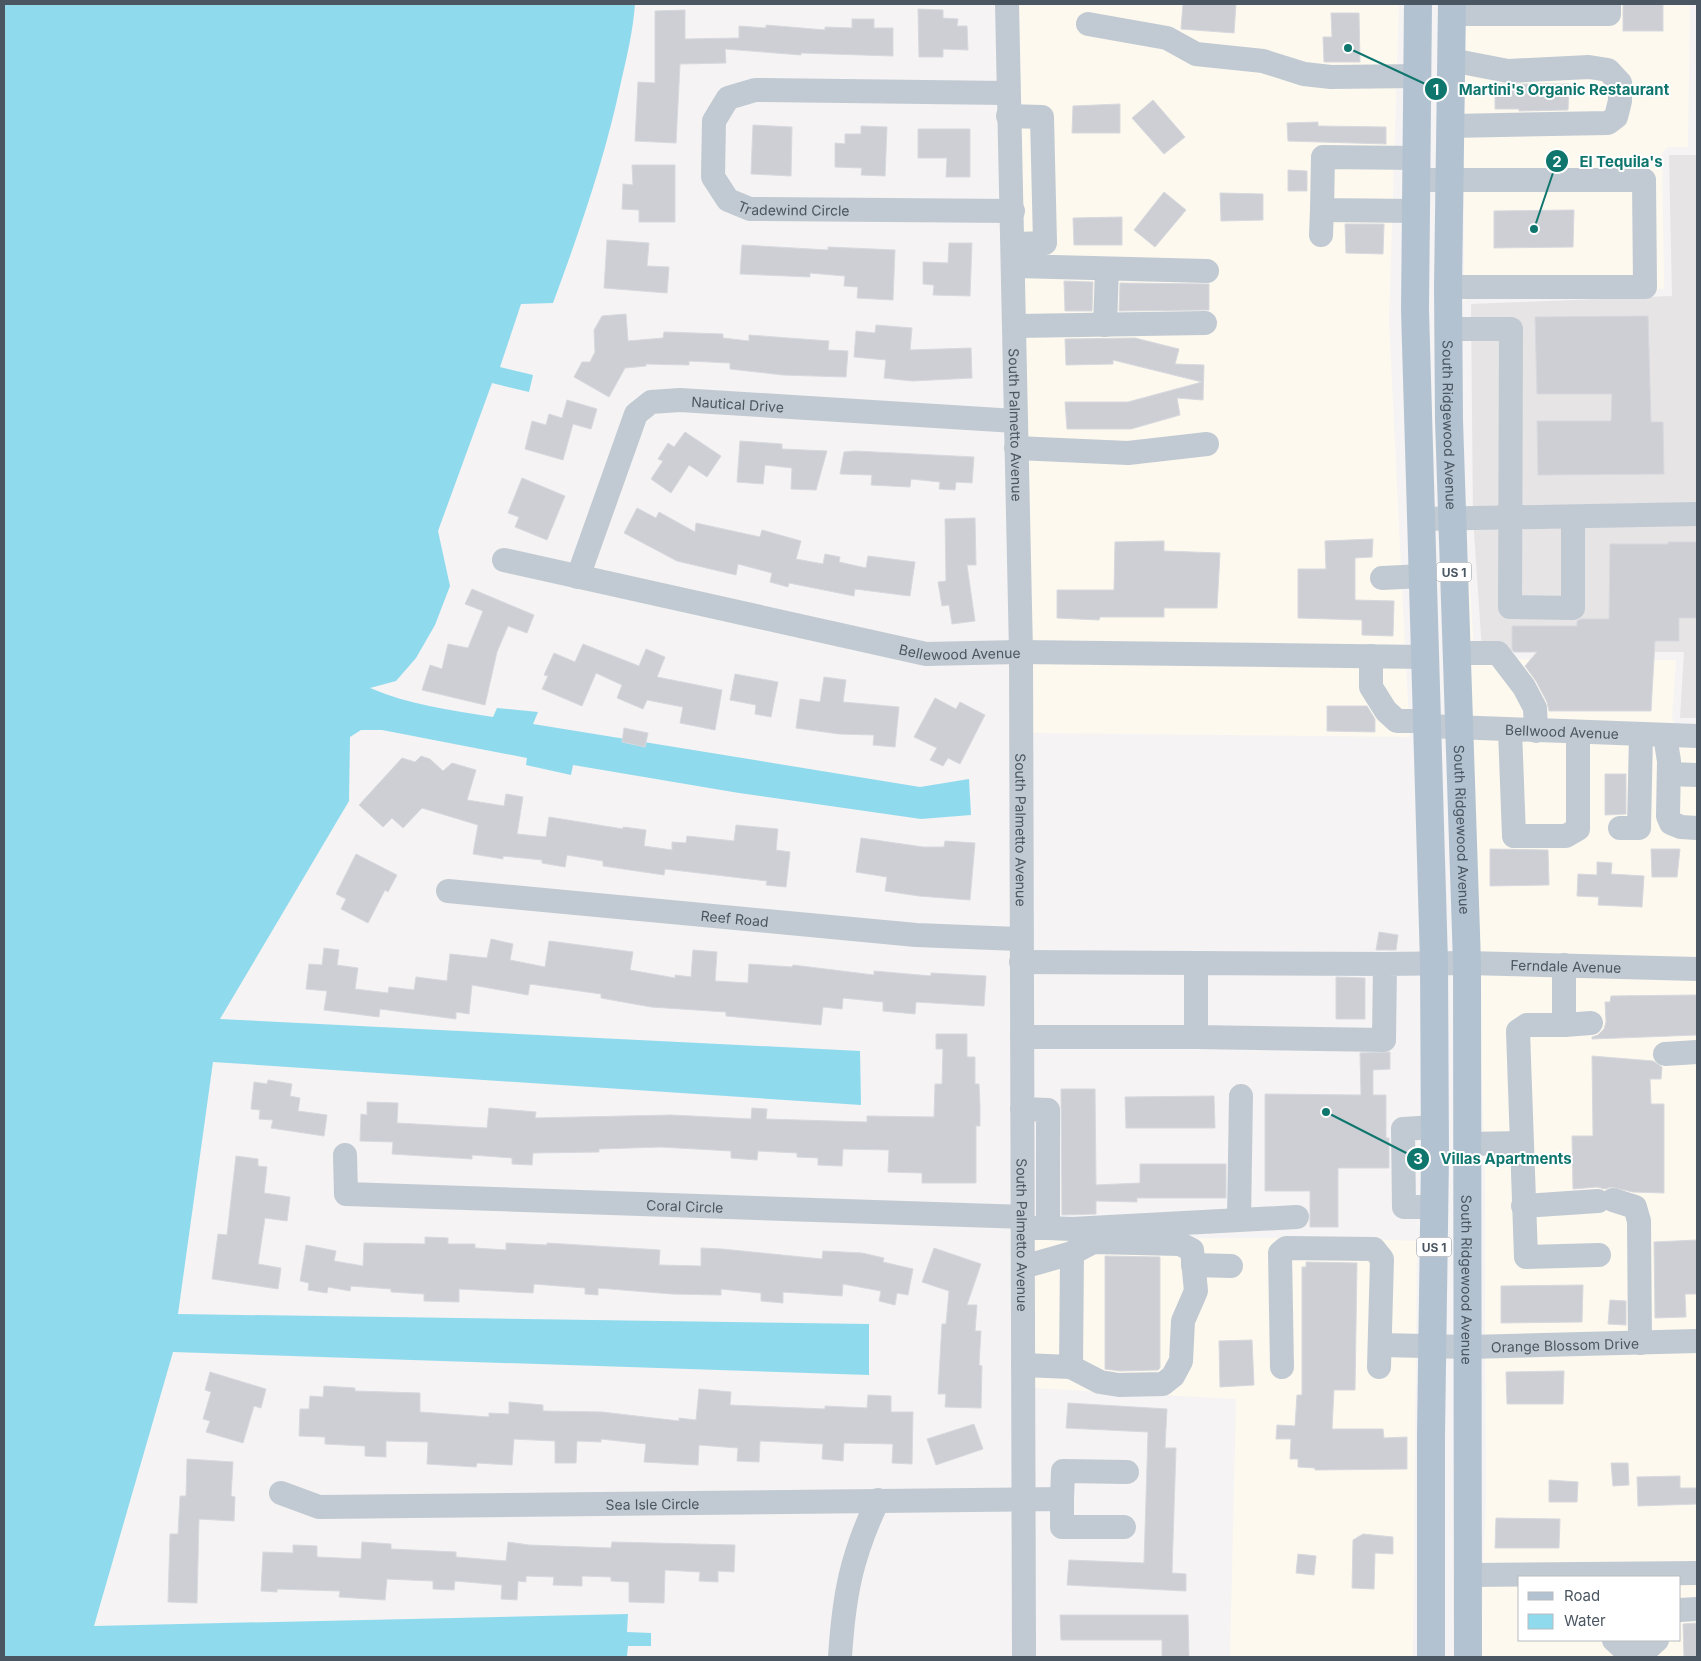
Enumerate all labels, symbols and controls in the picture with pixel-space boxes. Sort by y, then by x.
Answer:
callout: Martini's Organic Restaurant [1424,74,1679,104]
text: 1 [1433,80,1439,99]
text: Martini's Organic Restaurant [1459,80,1670,99]
callout: El Tequila's [1544,146,1673,176]
text: 2 [1552,152,1562,171]
text: El Tequila's [1579,152,1663,171]
street label: Tradewind Circle [735,196,850,218]
street label: South Ridgewood Avenue [1440,340,1460,510]
street label: South Palmetto Avenue [1006,348,1026,502]
street label: Nautical Drive [691,392,784,415]
road number: US 1 [1436,562,1472,582]
street label: Bellewood Avenue [898,640,1021,663]
street label: Bellwood Avenue [1505,720,1619,742]
street label: South Ridgewood Avenue [1451,745,1474,915]
street label: South Palmetto Avenue [1013,753,1030,907]
street label: Reef Road [700,906,769,930]
street label: Ferndale Avenue [1510,956,1622,976]
callout: Villas Apartments [1405,1144,1581,1174]
text: 3 [1413,1149,1423,1168]
text: Villas Apartments [1440,1149,1572,1168]
street label: South Palmetto Avenue [1014,1158,1031,1312]
street label: South Ridgewood Avenue [1459,1195,1476,1365]
street label: Coral Circle [646,1196,724,1215]
road number: US 1 [1416,1238,1452,1256]
street label: Orange Blossom Drive [1491,1334,1639,1355]
street label: Sea Isle Circle [605,1494,700,1512]
legend [1518,1576,1681,1641]
text: Road [1564,1586,1600,1605]
text: Water [1564,1611,1606,1630]

